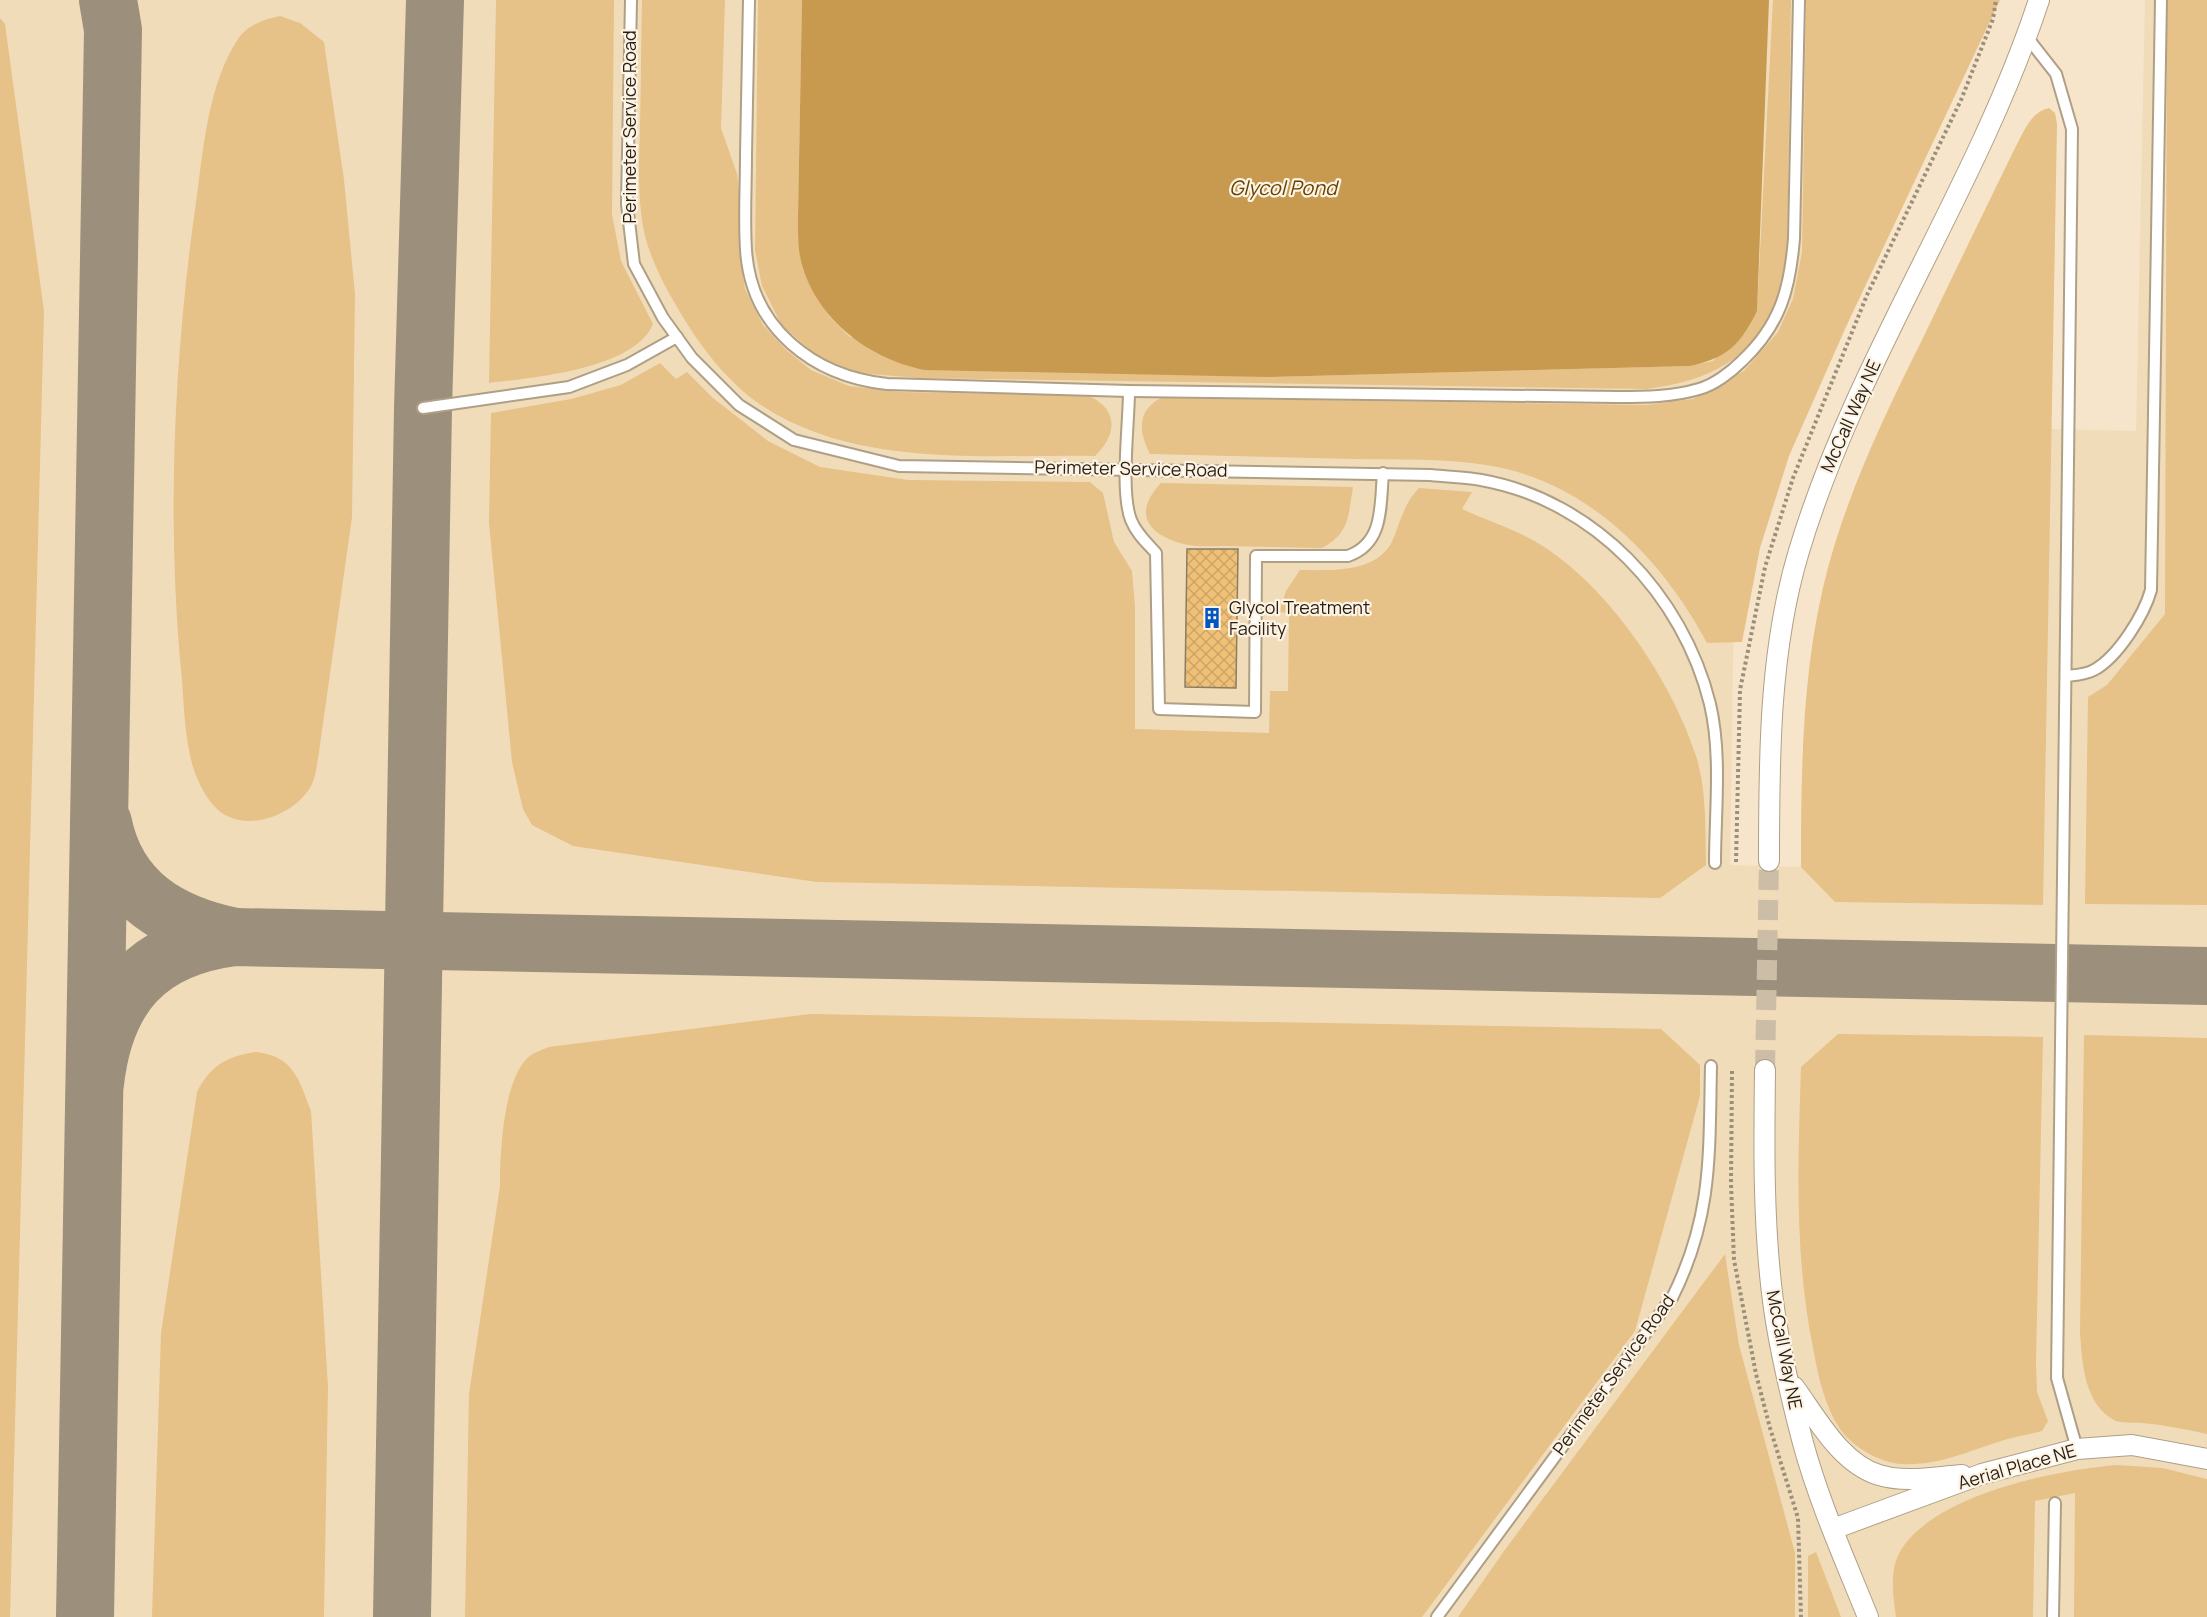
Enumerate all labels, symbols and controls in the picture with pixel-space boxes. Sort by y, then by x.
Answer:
street label: Perimeter Service Road [617,30,641,224]
water label: Glycol Pond [1229,174,1340,201]
street label: McCall Way NE [1814,355,1886,476]
street label: Perimeter Service Road [1034,454,1228,482]
place label: Glycol Treatment Facility [1229,595,1370,640]
building icon: Glycol Treatment Facility [1200,606,1224,630]
street label: McCall Way NE [1762,1288,1808,1412]
street label: Perimeter Service Road [1547,1289,1680,1460]
street label: Aerial Place NE [1955,1438,2079,1494]

